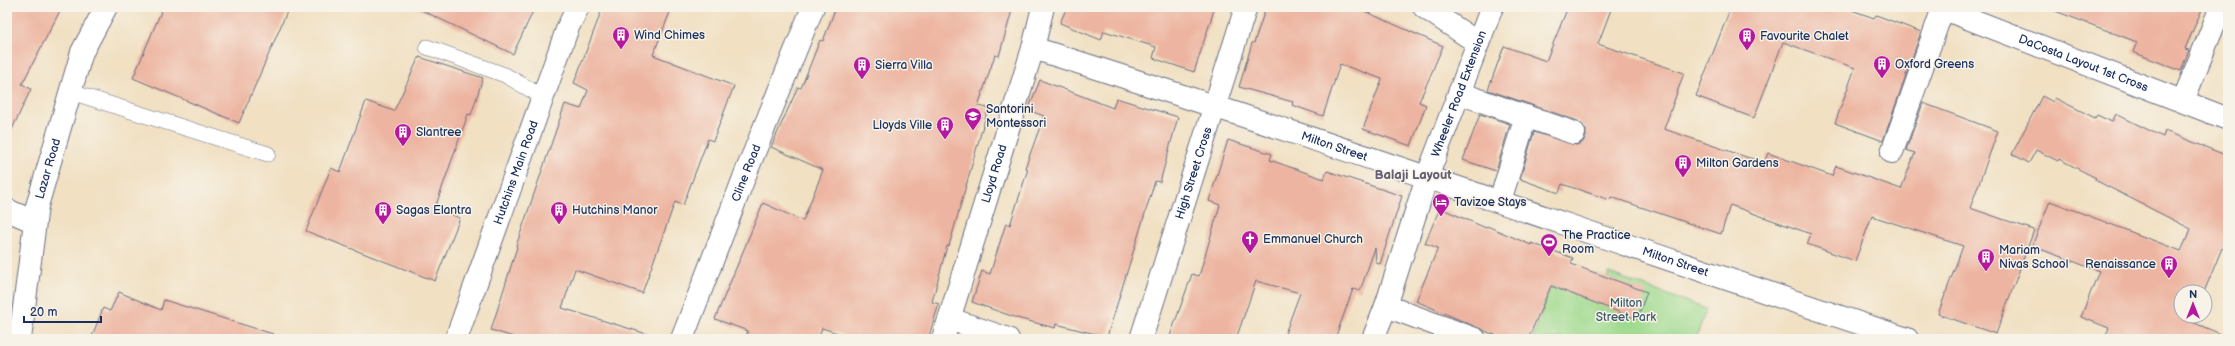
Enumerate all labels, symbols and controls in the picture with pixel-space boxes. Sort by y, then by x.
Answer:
building icon: Wind Chimes [611,25,631,50]
building icon: Favourite Chalet [1737,26,1757,51]
place label: Wind Chimes [634,28,705,43]
street label: Wheeler Road Extension [1428,28,1490,159]
place label: Favourite Chalet [1760,29,1849,44]
street label: DaCosta Layout 1st Cross [2017,31,2151,95]
building icon: Oxford Greens [1872,54,1892,79]
building icon: Sierra Villa [852,55,872,80]
place label: Oxford Greens [1895,57,1974,72]
place label: Sierra Villa [875,58,933,73]
place label: Santorini Montessori [986,102,1046,131]
school or university icon: Santorini Montessori [963,106,983,131]
building icon: Lloyds Ville [935,115,955,140]
street label: Hutchins Main Road [490,118,541,227]
place label: Lloyds Ville [872,118,932,133]
building icon: Slantree [393,122,413,147]
place label: Slantree [416,125,461,140]
street label: High Street Cross [1172,125,1215,221]
street label: Milton Street [1299,128,1370,164]
street label: Lazar Road [32,136,64,201]
street label: Cline Road [728,142,764,204]
street label: Lloyd Road [978,143,1010,205]
building icon: Milton Gardens [1673,153,1693,178]
place label: Milton Gardens [1696,156,1779,171]
district label: Balaji Layout [1374,167,1452,183]
hotel icon: Tavizoe Stays [1431,192,1451,217]
place label: Tavizoe Stays [1454,195,1527,210]
building icon: Sagas Elantra [373,200,393,225]
building icon: Hutchins Manor [549,200,569,225]
place label: Sagas Elantra [396,203,472,218]
place label: Hutchins Manor [572,203,658,218]
place label: The Practice Room [1562,228,1631,257]
church icon: Emmanuel Church [1240,229,1260,254]
place label: Emmanuel Church [1263,232,1363,247]
sports icon: The Practice Room [1539,232,1559,257]
street label: Milton Street [1640,243,1711,280]
place label: Mariam Nivas School [1999,243,2068,272]
building icon: Mariam Nivas School [1976,247,1996,272]
building icon: Renaissance [2159,254,2179,279]
place label: Renaissance [2085,257,2156,272]
north arrow [2173,284,2213,324]
text: N [2189,288,2197,301]
park label: Milton Street Park [1596,296,1656,325]
scale bar [24,298,101,324]
text: 20 m [30,305,57,320]

